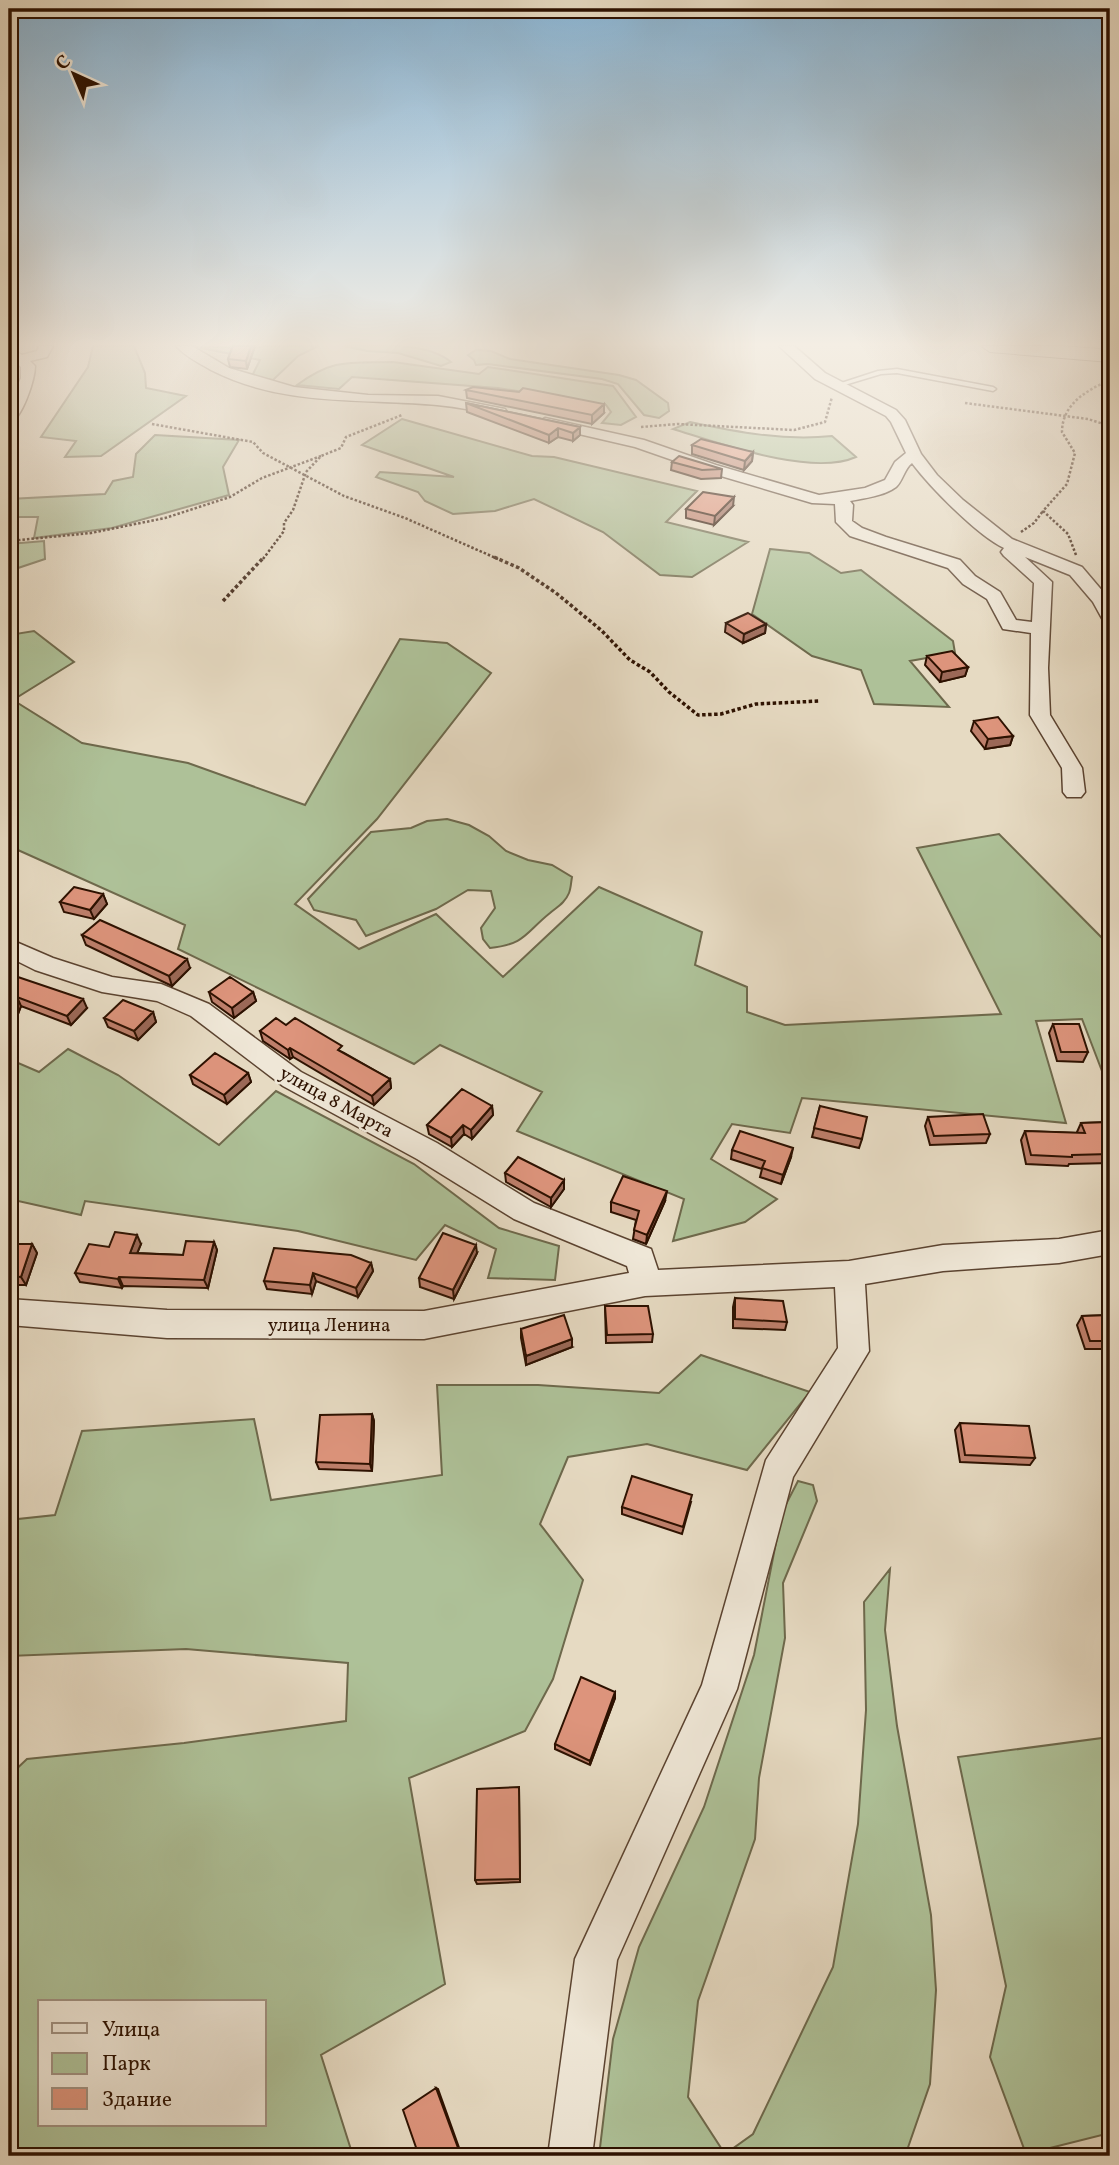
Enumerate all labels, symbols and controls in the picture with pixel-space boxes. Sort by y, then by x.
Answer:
north arrow [38,38,108,108]
text: С [50,50,77,77]
street label: улица 8 Марта [274,1061,398,1145]
street label: улица Ленина [268,1313,390,1339]
legend [38,2000,266,2126]
text: Улица [102,2016,160,2045]
text: Парк [102,2050,151,2079]
text: Здание [102,2086,172,2115]

